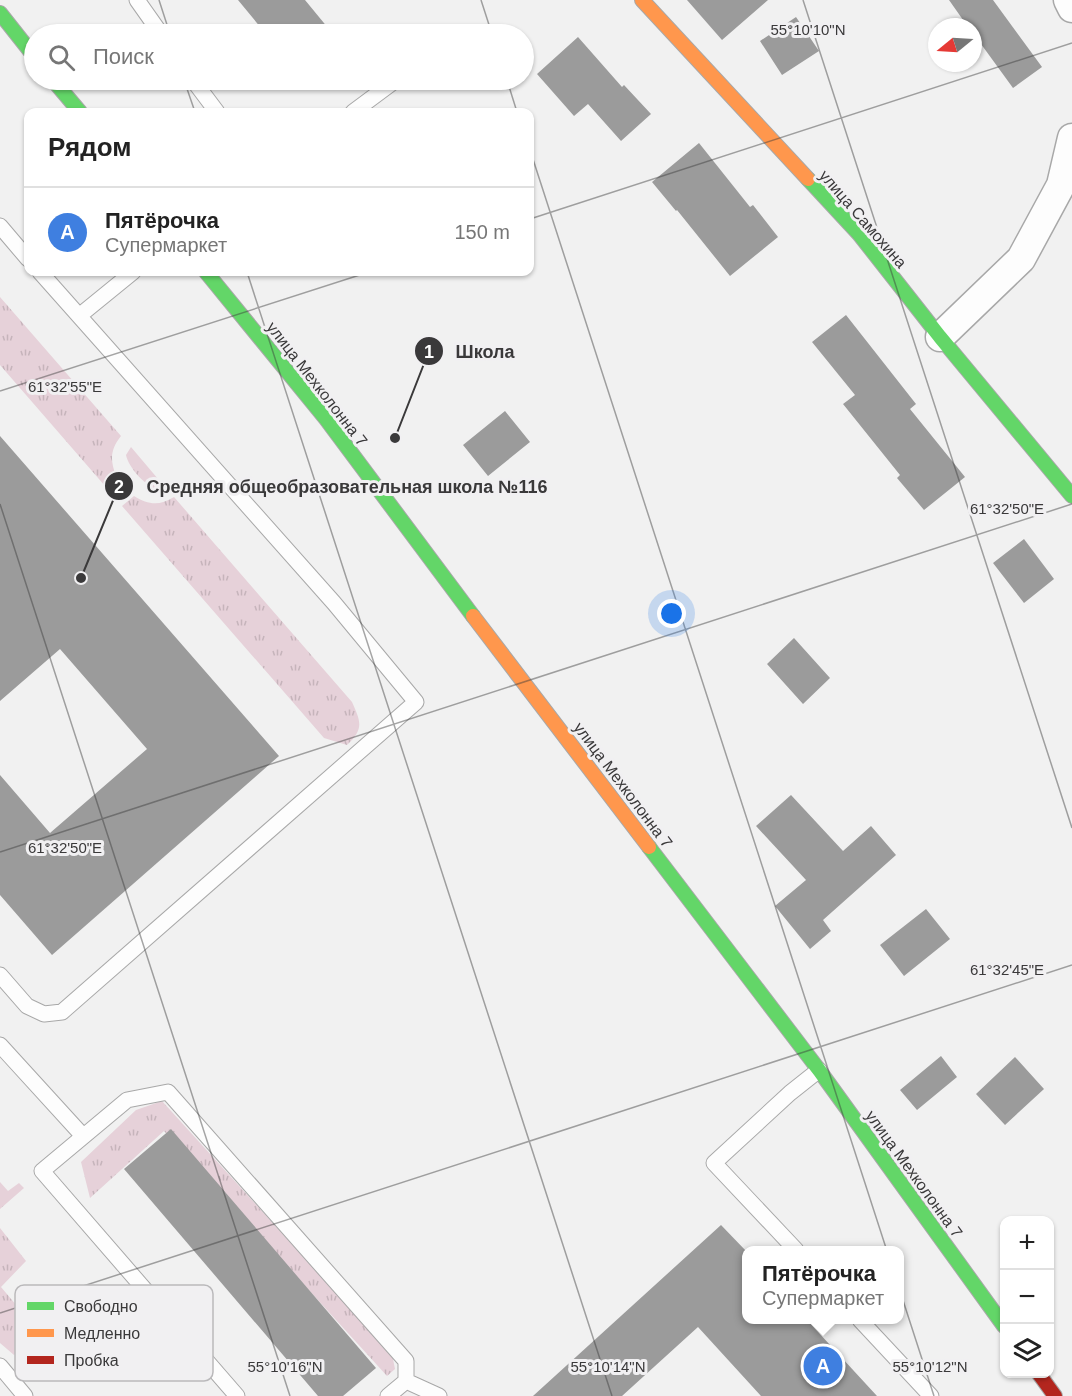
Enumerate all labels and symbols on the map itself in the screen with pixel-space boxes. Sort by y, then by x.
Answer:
north arrow [928,18,982,72]
text: 55°10'10"N [770,21,846,38]
street label: улица Самохина [816,167,910,271]
street label: улица Мехколонна 7 [263,319,371,449]
callout: Школа [414,333,527,369]
text: 1 [424,342,434,362]
text: Школа [456,342,515,362]
text: 61°32'55"E [28,378,102,395]
callout: Средняя общеобразовательная школа №116 [104,468,559,504]
text: 2 [114,477,124,497]
text: Средняя общеобразовательная школа №116 [147,477,547,497]
text: 61°32'50"E [970,500,1044,517]
your location [657,599,686,628]
street label: улица Мехколонна 7 [570,719,676,851]
text: 61°32'50"E [28,839,102,856]
text: 61°32'45"E [970,961,1044,978]
street label: улица Мехколонна 7 [862,1107,966,1241]
legend [15,1285,213,1381]
text: Свободно [64,1298,138,1315]
text: Медленно [64,1325,140,1342]
pin: A [804,1344,842,1388]
text: Пробка [64,1352,119,1369]
text: 55°10'16"N [247,1358,323,1375]
text: 55°10'14"N [570,1358,646,1375]
text: 55°10'12"N [892,1358,968,1375]

